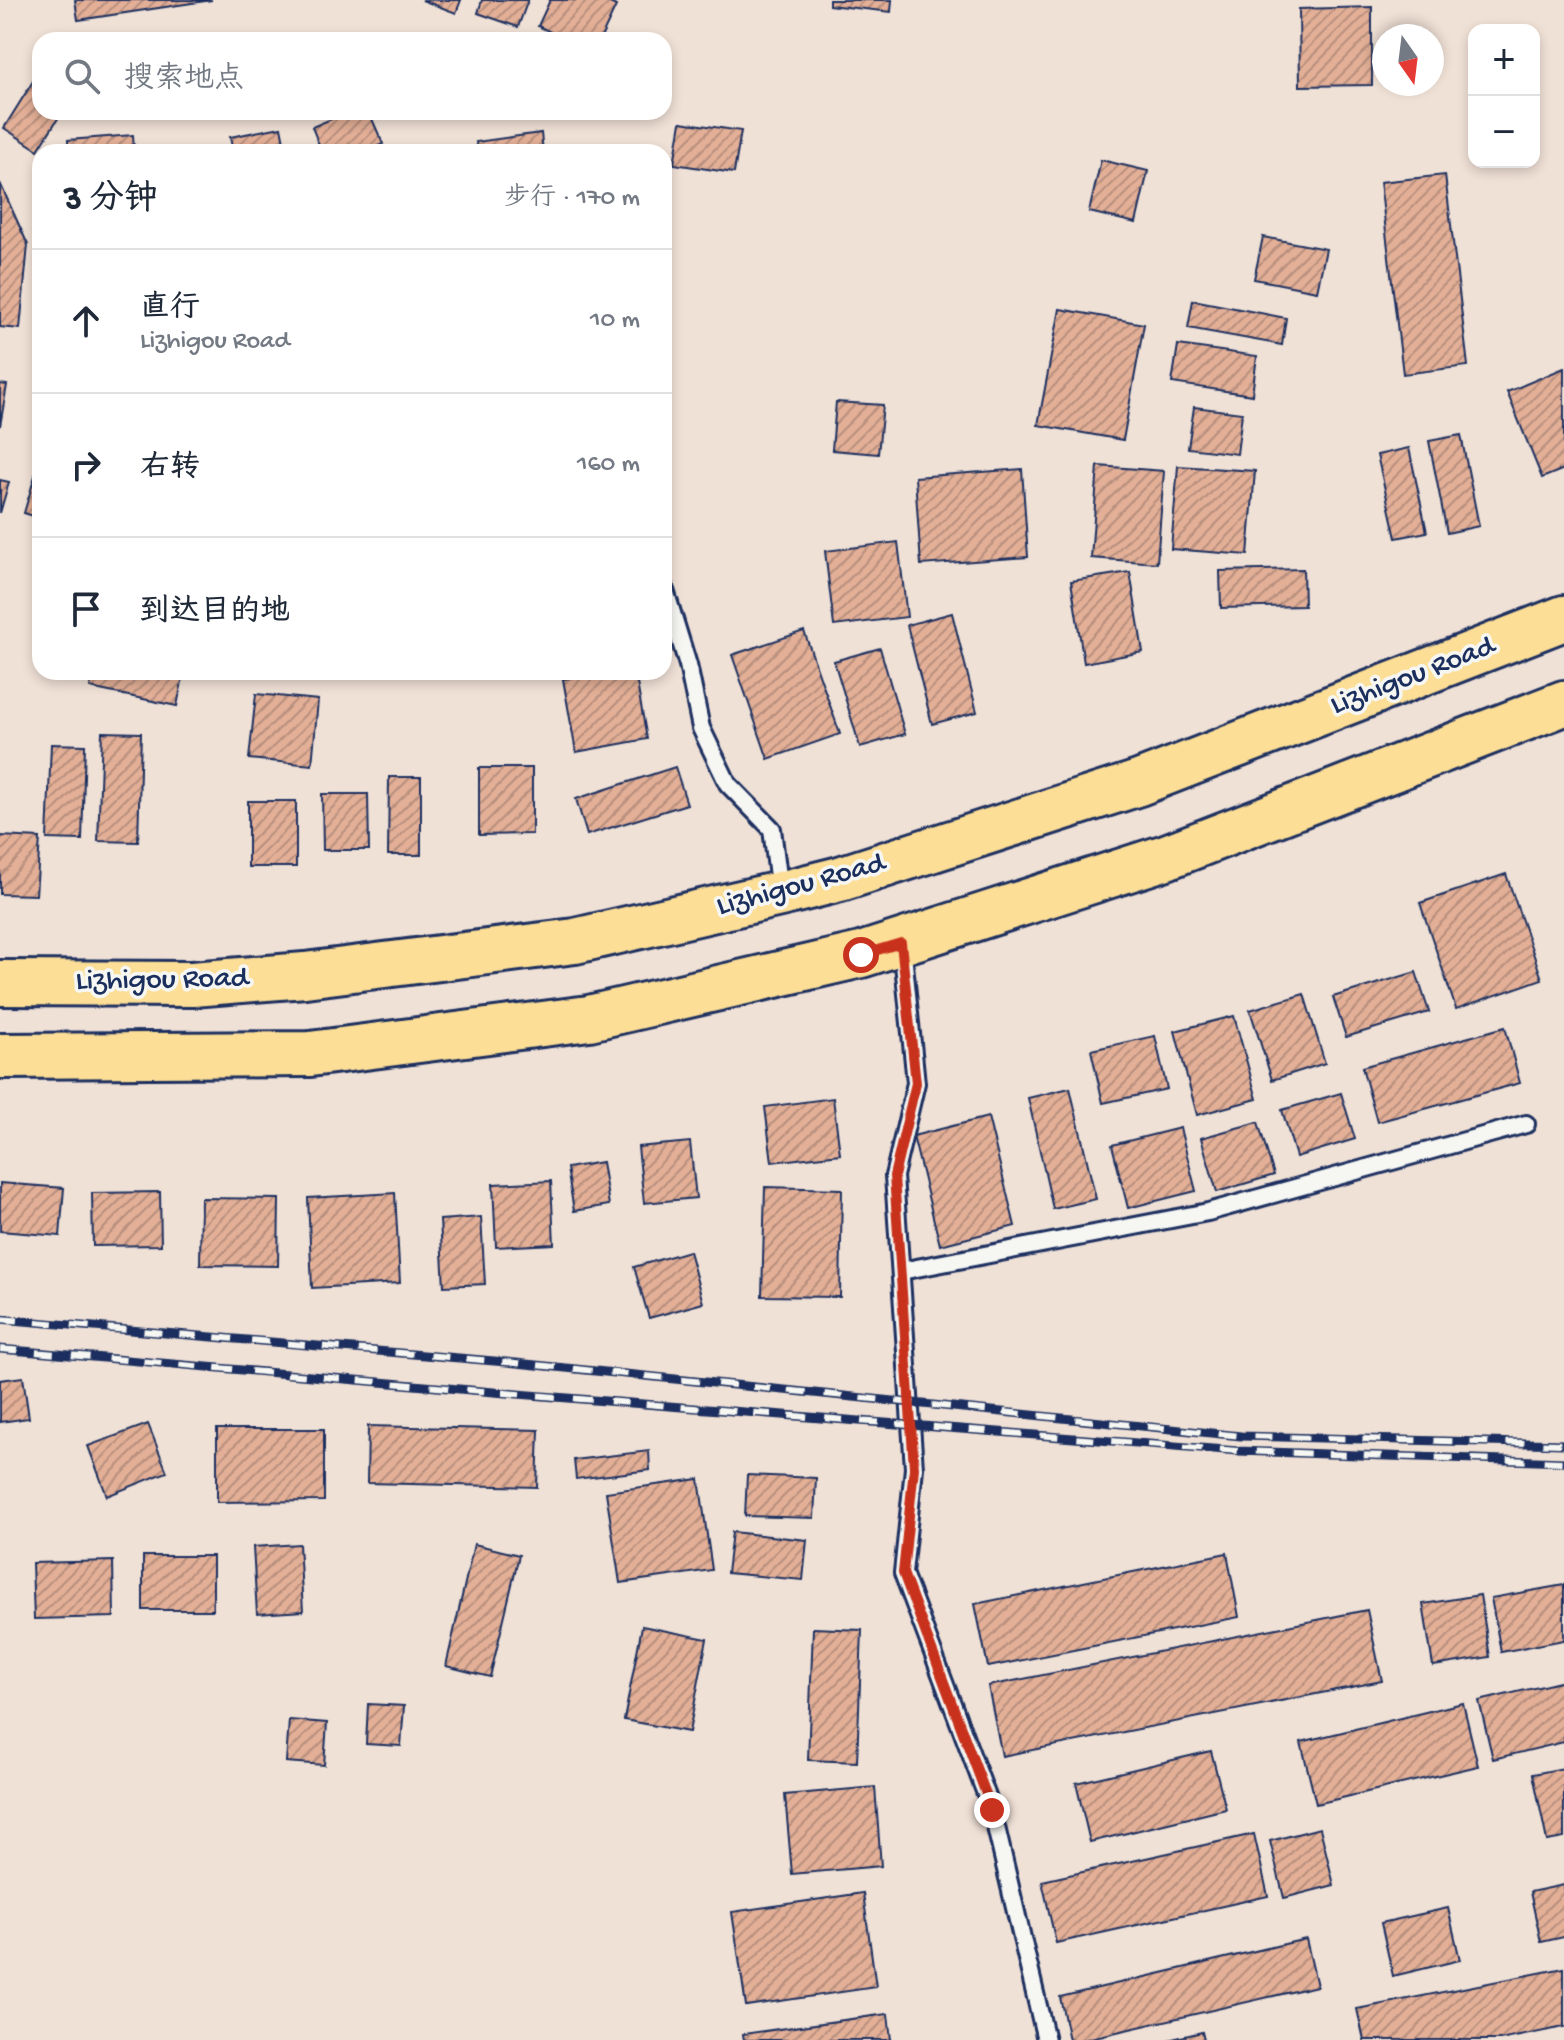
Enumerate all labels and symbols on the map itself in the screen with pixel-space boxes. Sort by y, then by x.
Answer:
north arrow [1372,24,1444,96]
street label: Lizhigou Road [1326,629,1502,724]
street label: Lizhigou Road [713,846,891,925]
route start [843,937,879,973]
street label: Lizhigou Road [75,962,251,1000]
route end [974,1792,1010,1828]

